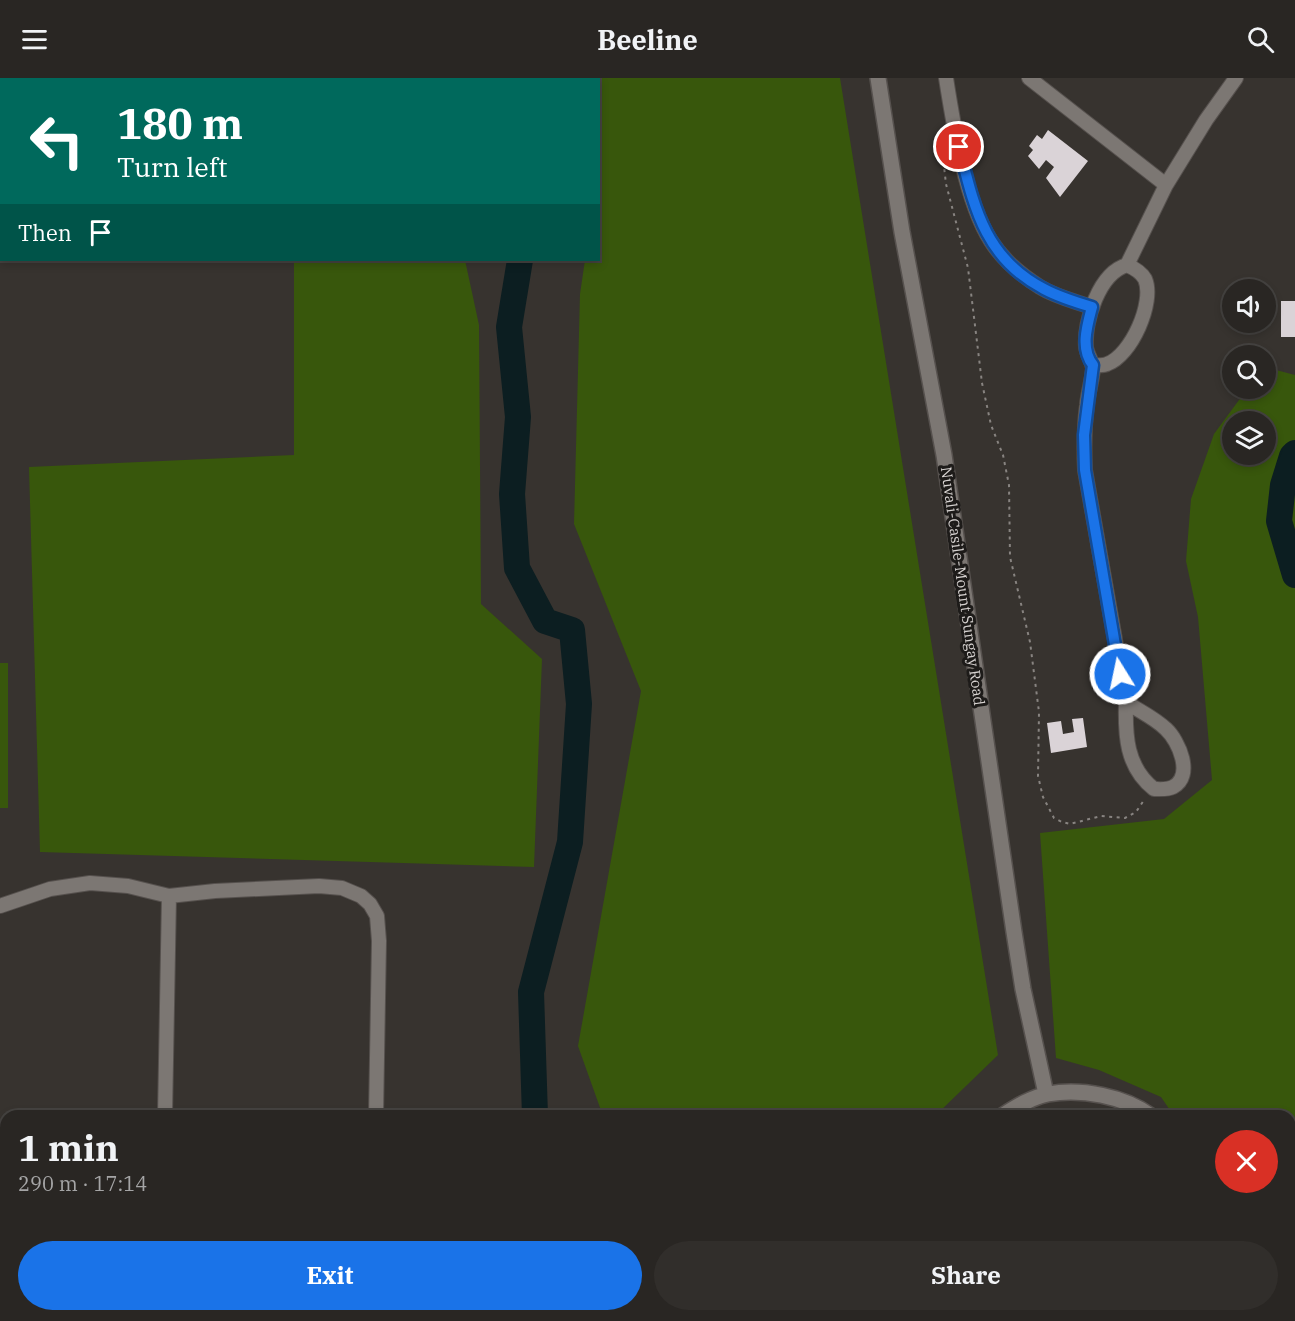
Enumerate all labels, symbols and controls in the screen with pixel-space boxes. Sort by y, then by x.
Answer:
text: Beeline [597,22,698,57]
icon: menu [18,23,51,56]
icon: search [1244,23,1277,56]
text: 180 m [117,96,243,151]
icon: left [18,102,96,180]
pin [933,121,984,172]
icon: arrive [942,130,975,163]
text: Turn left [117,149,228,184]
icon: arrive [84,216,117,249]
text: Then [18,218,72,247]
map controls [1222,279,1276,465]
button: sound [1222,279,1276,333]
button: search [1222,345,1276,399]
button: layers [1222,411,1276,465]
street label: Nuvali-Casile-Mount Sungay Road [937,465,989,707]
position arrow [1088,642,1152,706]
text: 1 min [18,1124,119,1171]
button: close [1215,1130,1278,1193]
text: 290 m · 17:14 [18,1170,147,1197]
button: Exit [18,1241,642,1310]
button: Share [654,1241,1278,1310]

